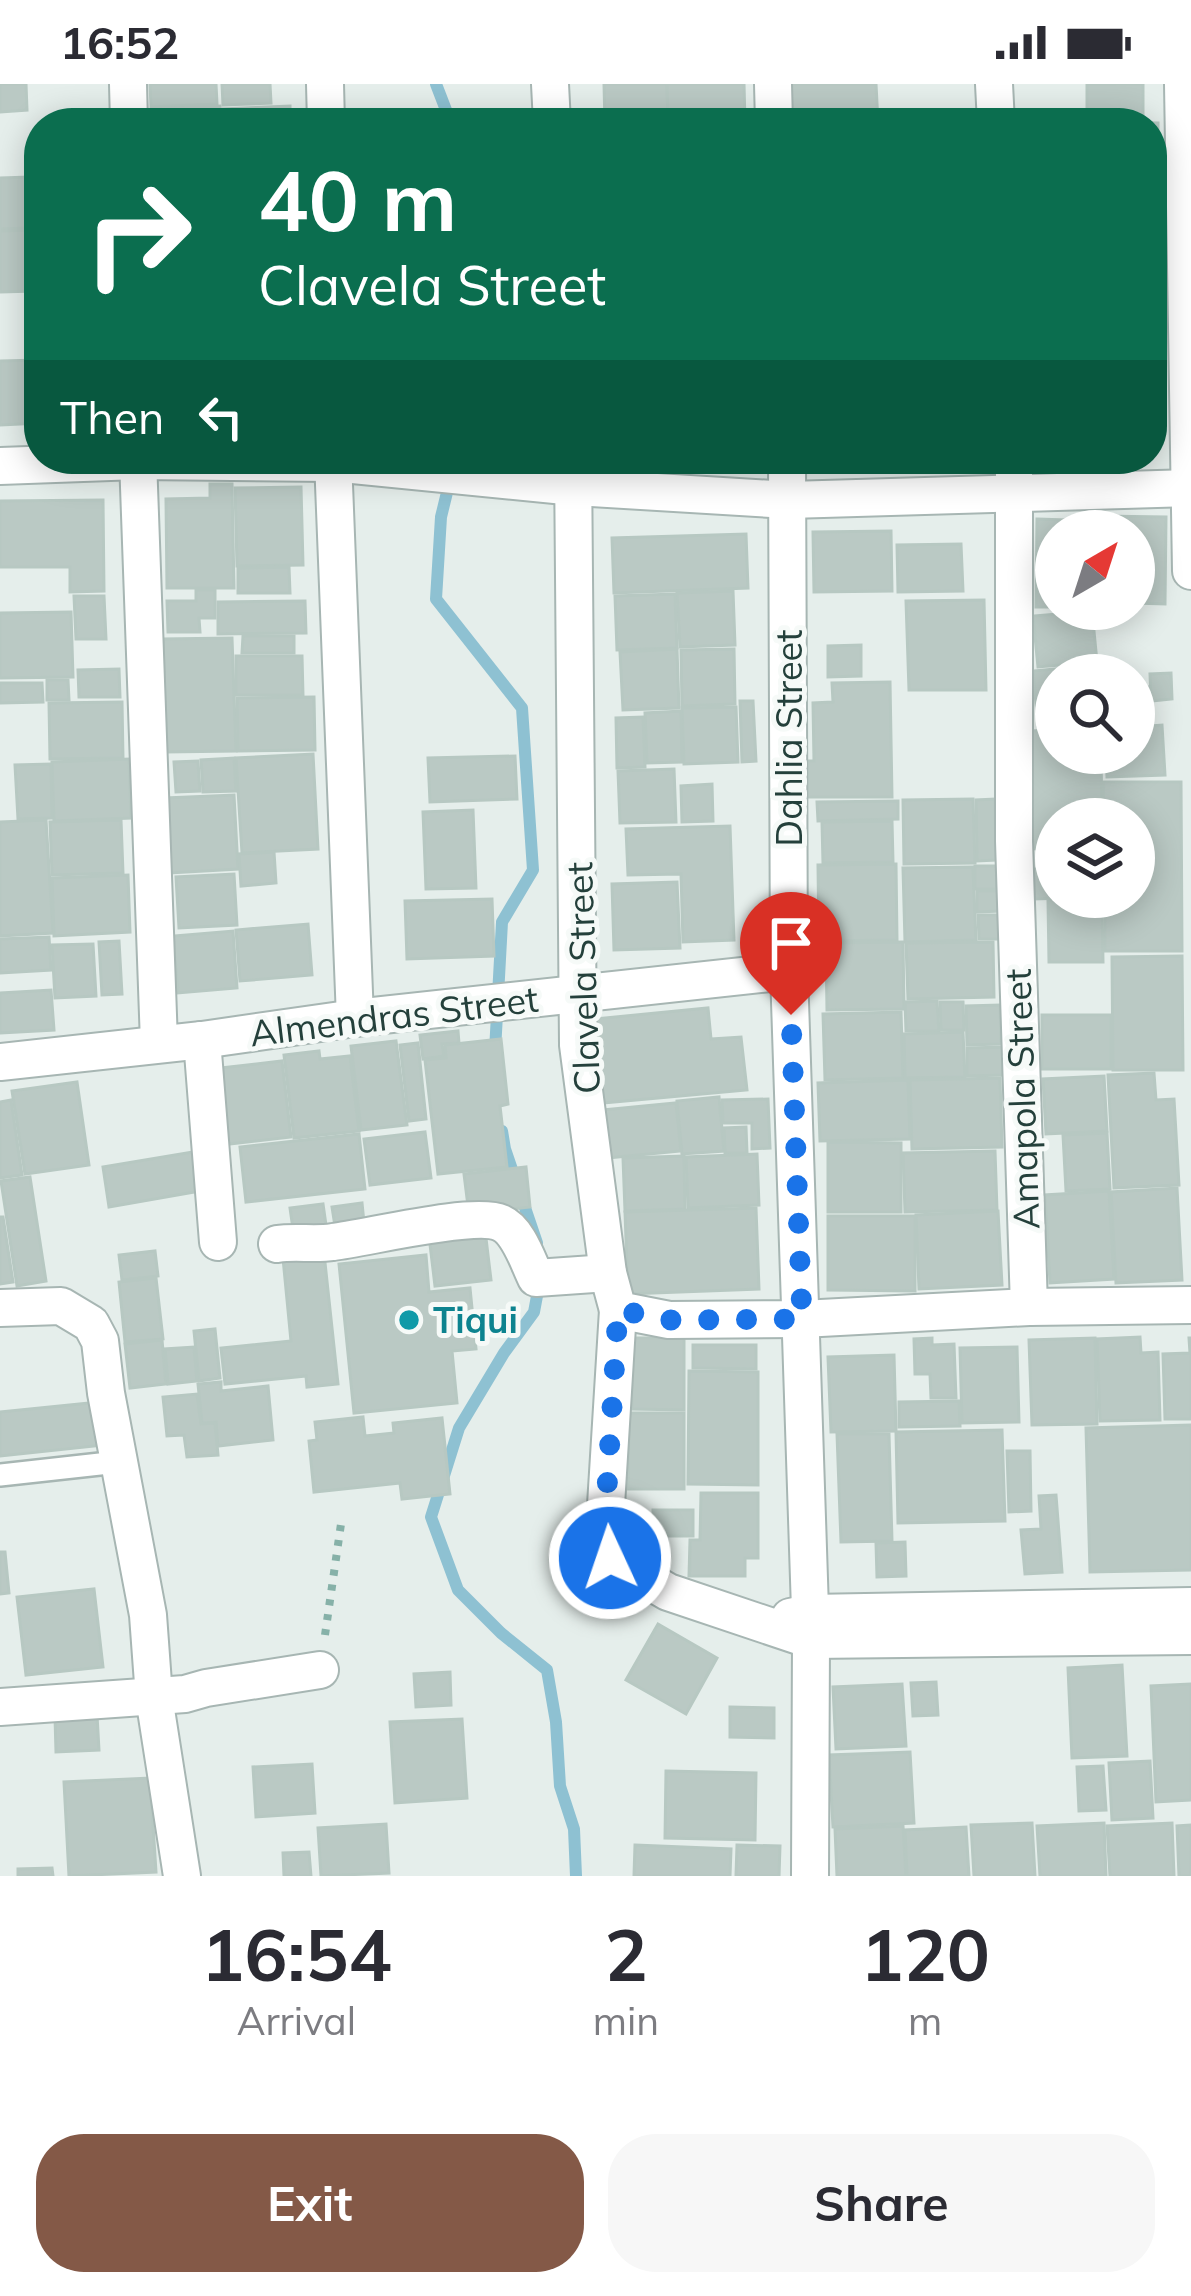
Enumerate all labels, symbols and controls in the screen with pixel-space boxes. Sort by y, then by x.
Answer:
text: 16:52 [60,14,179,70]
text: 40 m [258,147,457,252]
icon: right [60,156,216,312]
text: Clavela Street [258,251,606,319]
icon: left [188,384,254,450]
text: Then [60,389,164,445]
north arrow [1035,510,1155,630]
map controls [1035,510,1155,918]
street label: Dahlia Street [766,629,811,847]
button: search [1035,654,1155,774]
button: layers [1035,798,1155,918]
street label: Clavela Street [556,861,609,1095]
pin [740,892,842,1015]
icon: arrive [758,910,824,976]
street label: Amapola Street [994,968,1049,1230]
street label: Almendras Street [247,975,541,1056]
place label: Tiqui [433,1297,518,1342]
marker: Tiqui [396,1307,422,1333]
position arrow [547,1495,673,1621]
text: 16:54 [201,1909,392,1999]
text: 2 [604,1909,648,1999]
text: 120 [860,1909,990,1999]
text: Arrival [237,1996,356,2045]
text: min [593,1996,659,2045]
text: m [908,1996,942,2045]
button: Exit [36,2134,584,2272]
button: Share [608,2134,1155,2272]

